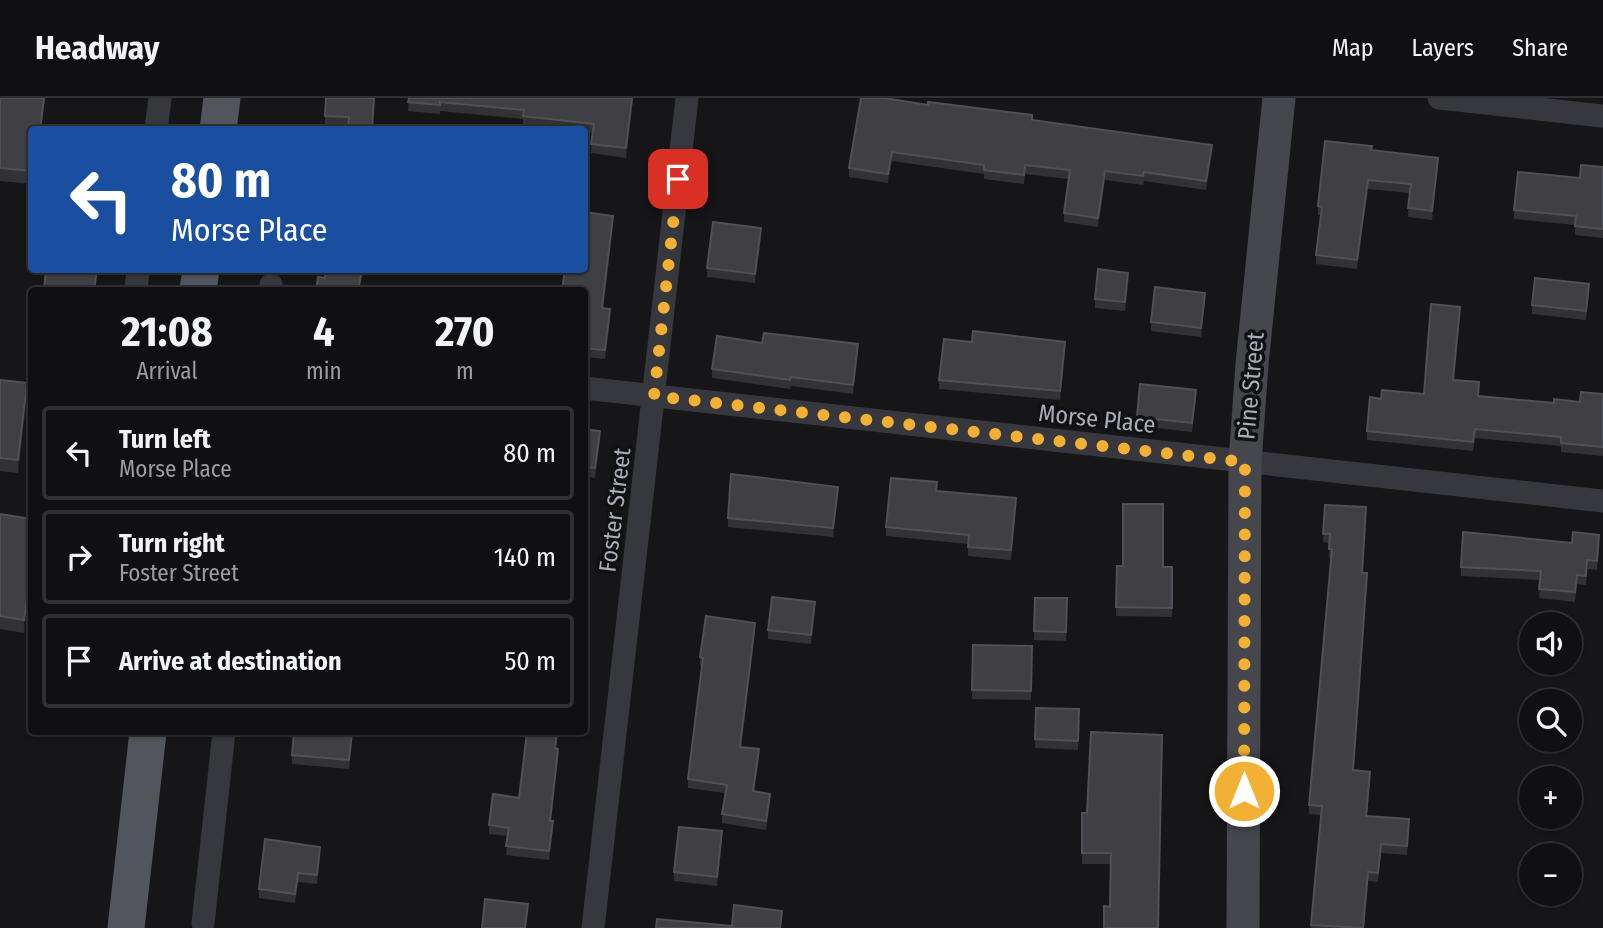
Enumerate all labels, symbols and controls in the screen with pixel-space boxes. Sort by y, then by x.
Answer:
text: Headway [35,28,159,68]
text: Map [1332,34,1374,62]
text: Layers [1412,34,1474,62]
text: Share [1512,34,1568,62]
pin [648,149,708,209]
text: 80 m [171,151,271,210]
icon: left [56,154,147,245]
icon: arrive [659,160,697,198]
text: Morse Place [171,211,328,249]
text: 21:08 [121,307,213,357]
text: 4 [313,307,335,357]
text: 270 [435,307,495,357]
street label: Pine Street [1232,331,1270,441]
text: Arrival [136,357,197,385]
text: min [306,357,342,385]
text: m [456,357,474,385]
street label: Morse Place [1037,399,1157,439]
text: Turn left [119,424,211,455]
icon: left [60,434,98,472]
text: 80 m [503,438,556,469]
street label: Foster Street [593,446,637,574]
text: Morse Place [119,455,232,483]
text: Turn right [119,528,225,559]
icon: right [60,538,98,576]
text: 140 m [494,542,556,573]
text: Foster Street [119,559,239,587]
map controls [1519,612,1582,906]
button: sound [1519,612,1582,675]
icon: arrive [60,642,98,680]
text: Arrive at destination [119,646,342,677]
text: 50 m [504,646,556,677]
button: search [1519,689,1582,752]
position arrow [1207,754,1281,828]
button: + [1519,766,1582,829]
button: − [1519,843,1582,906]

